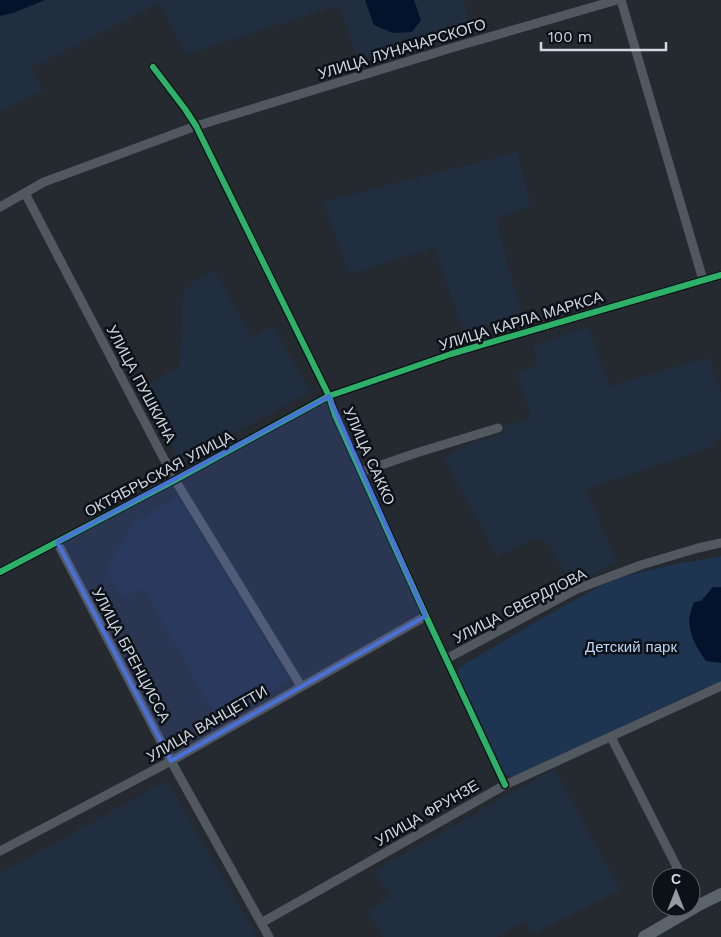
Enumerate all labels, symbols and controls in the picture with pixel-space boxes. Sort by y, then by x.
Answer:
street label: УЛИЦА ЛУНАЧАРСКОГО [316,15,488,83]
scale bar [541,20,666,52]
text: 100 m [548,28,592,46]
street label: УЛИЦА КАРЛА МАРКСА [437,287,605,355]
street label: УЛИЦА ПУШКИНА [102,322,180,446]
street label: УЛИЦА САККО [339,404,399,508]
street label: ОКТЯБРЬСКАЯ УЛИЦА [82,427,236,521]
street label: УЛИЦА СВЕРДЛОВА [450,565,590,647]
street label: УЛИЦА БРЕНЦИССА [88,585,174,725]
park label: Детский парк [585,638,677,656]
street label: УЛИЦА ВАНЦЕТТИ [143,682,271,766]
street label: УЛИЦА ФРУНЗЕ [372,776,482,850]
north arrow [651,867,701,917]
text: С [671,871,681,887]

